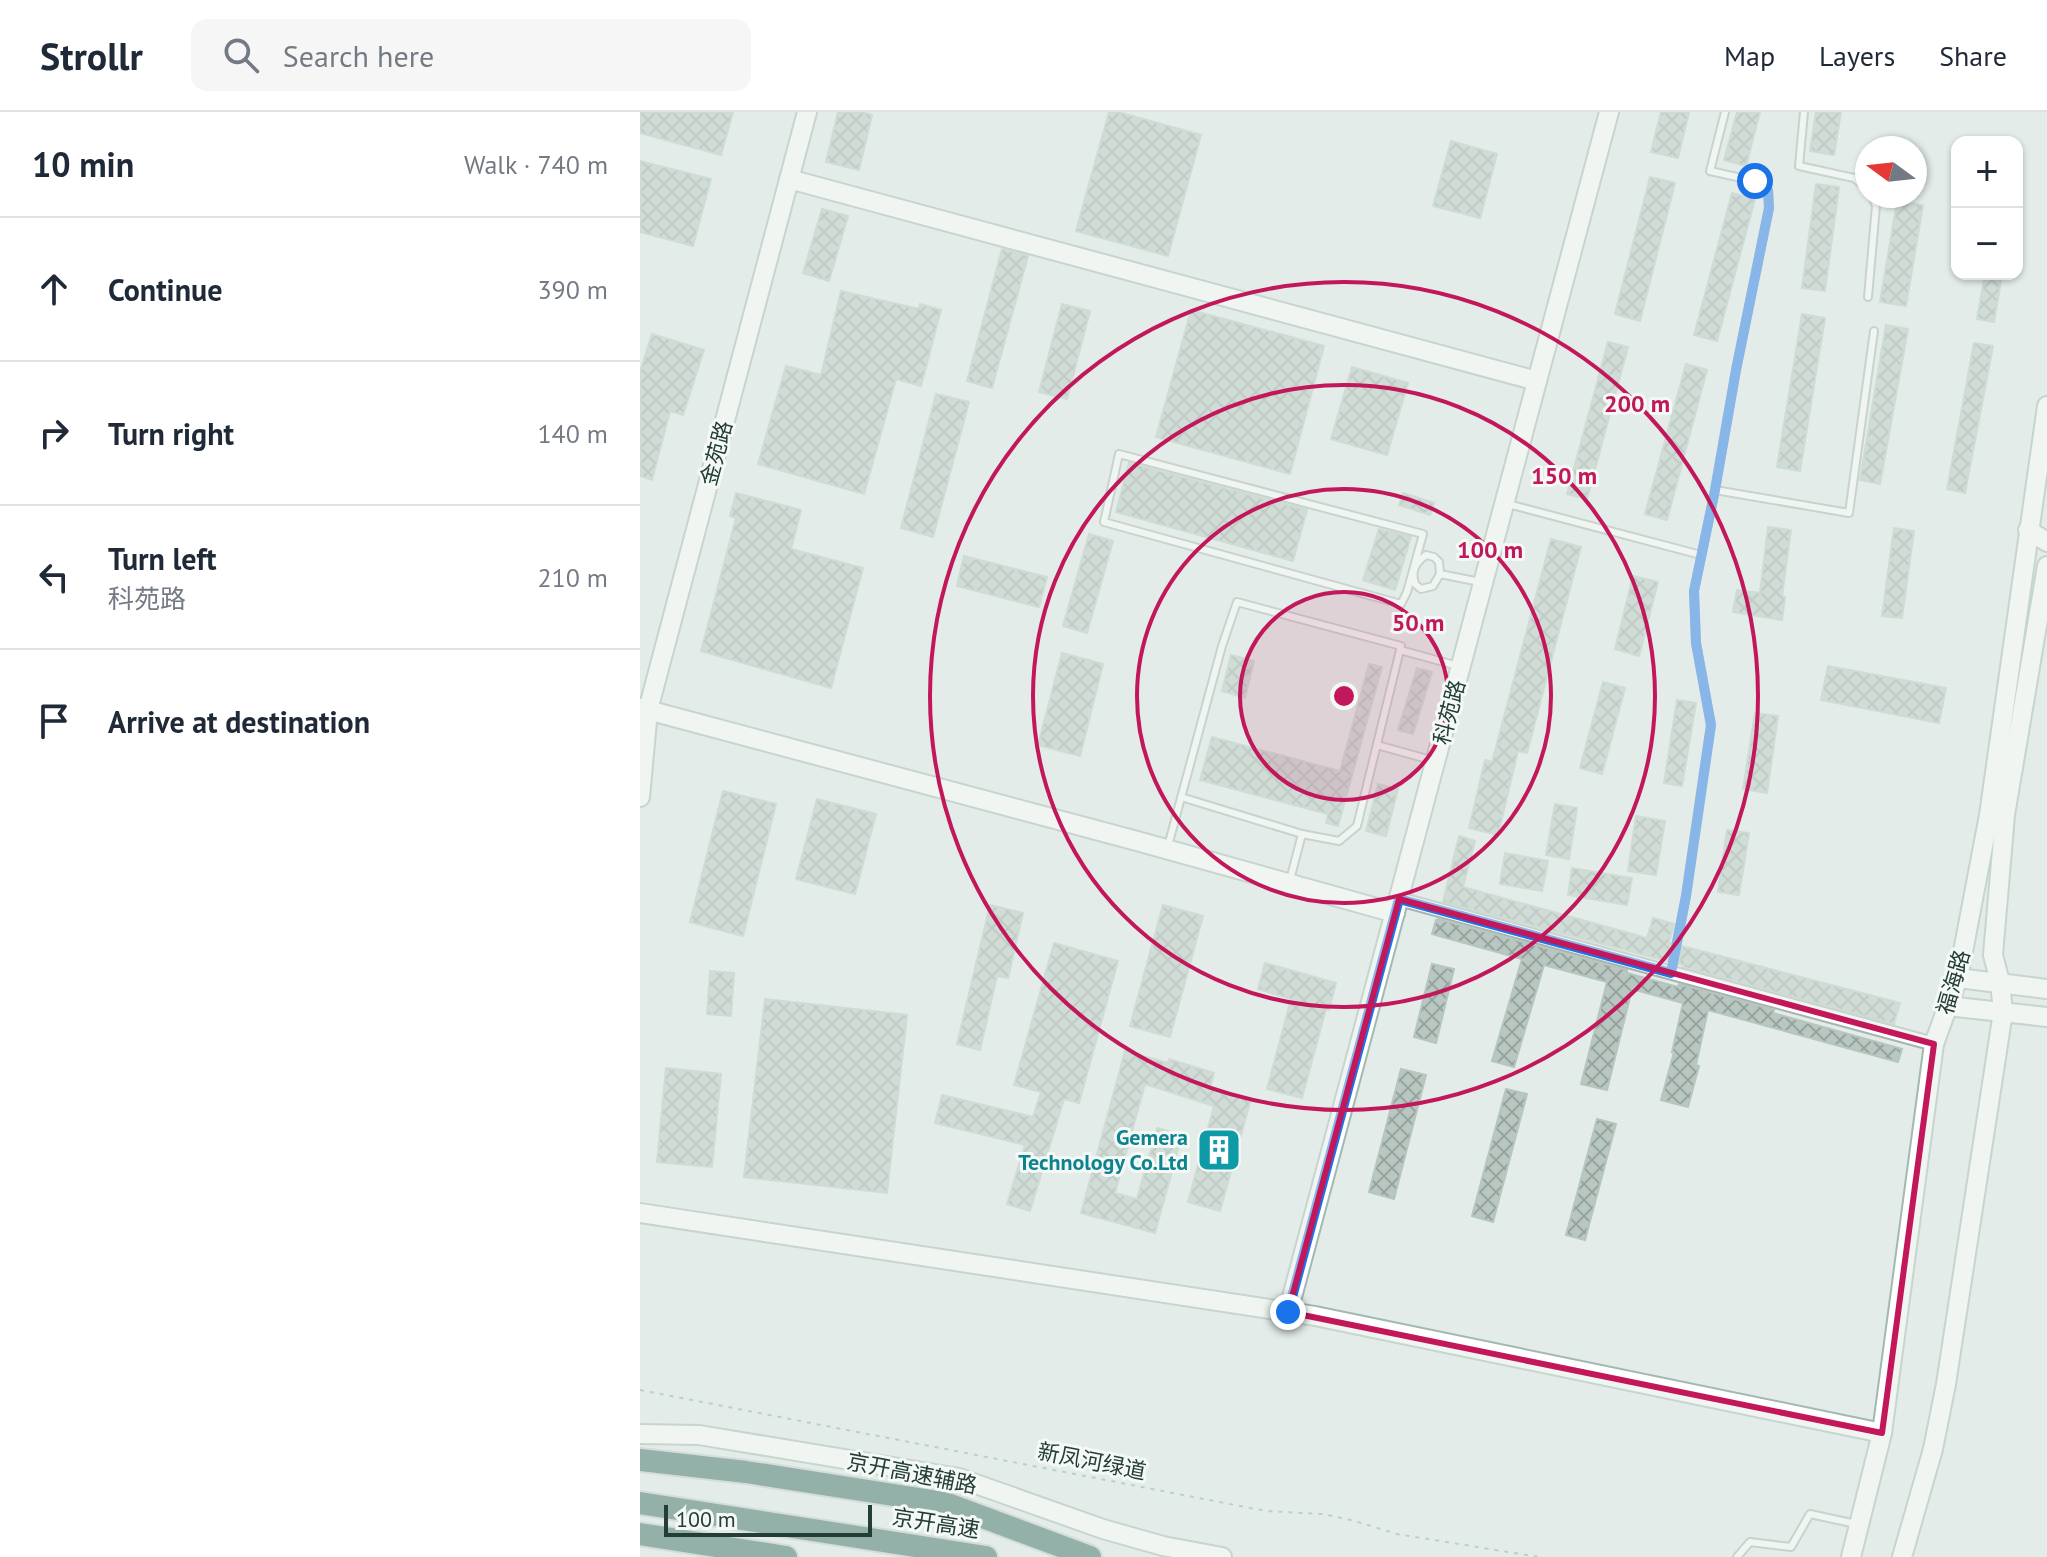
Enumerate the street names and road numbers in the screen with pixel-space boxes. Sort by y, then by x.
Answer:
street label: 金苑路 [694,417,738,489]
street label: 科苑路 [1427,676,1471,748]
street label: 福海路 [1930,946,1976,1018]
street label: 新凤河绿道 [1035,1437,1149,1485]
street label: 京开高速辅路 [845,1447,979,1499]
street label: 京开高速 [890,1502,982,1544]

